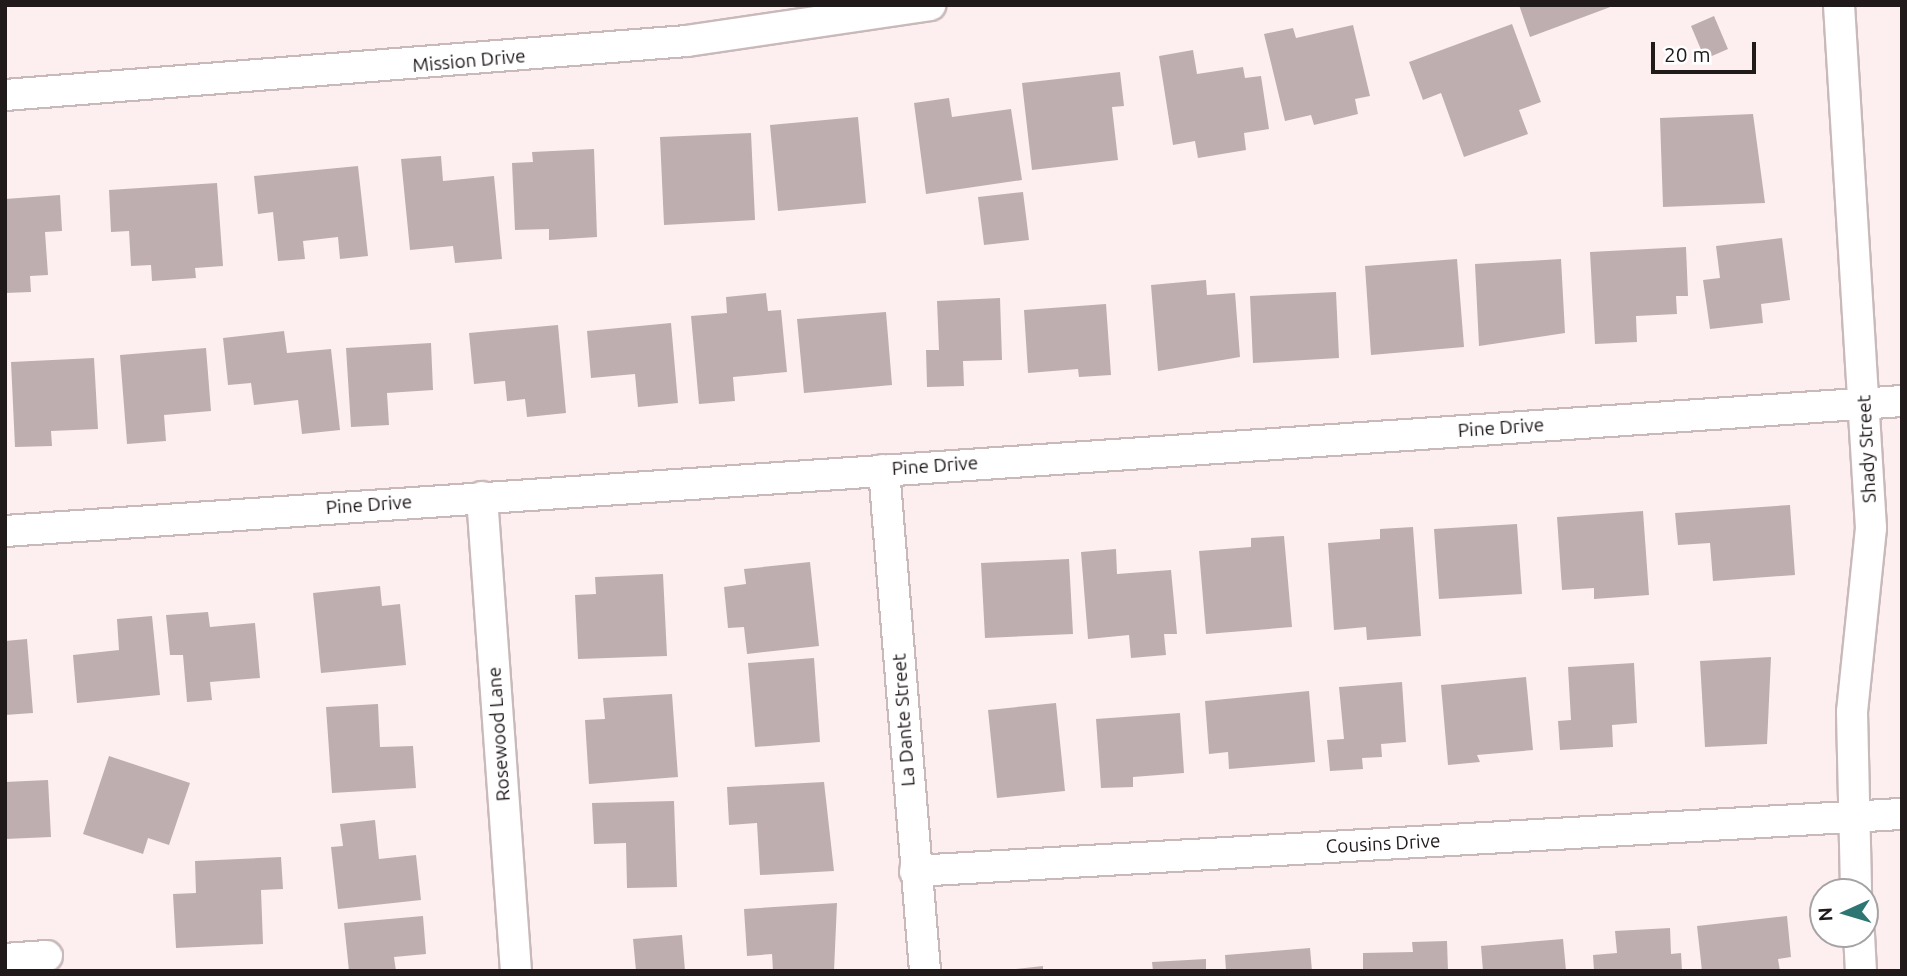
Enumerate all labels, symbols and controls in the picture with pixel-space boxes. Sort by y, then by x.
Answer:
scale bar [1655,28,1760,72]
text: 20 m [1664,42,1711,66]
street label: Mission Drive [411,45,527,77]
street label: Shady Street [1853,394,1881,504]
street label: Pine Drive [1457,414,1545,442]
street label: Pine Drive [891,452,979,480]
street label: Pine Drive [325,491,413,519]
street label: La Dante Street [888,653,920,787]
street label: Rosewood Lane [483,666,515,802]
street label: Cousins Drive [1325,830,1441,858]
north arrow [1809,878,1879,948]
text: N [1814,906,1837,922]

